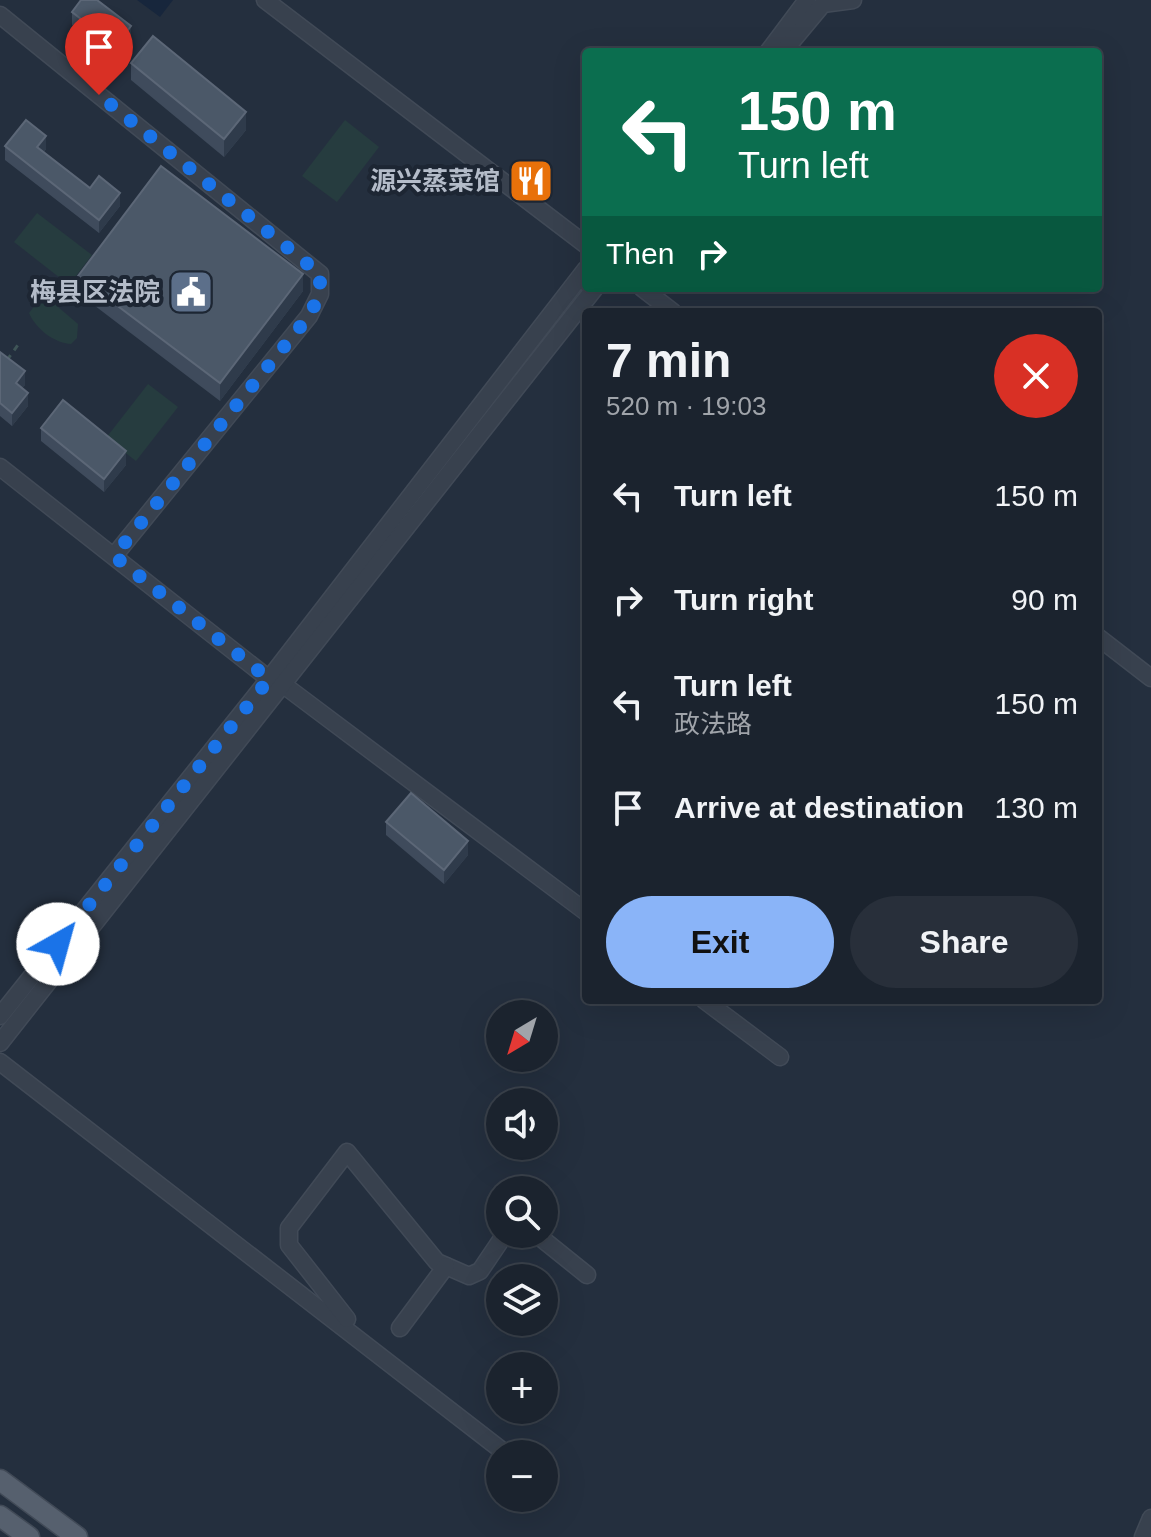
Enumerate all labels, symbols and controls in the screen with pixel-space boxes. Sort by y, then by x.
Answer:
pin [65,13,133,95]
icon: arrive [77,25,121,69]
text: 150 m [738,79,897,142]
icon: left [606,80,710,184]
text: Turn left [738,145,869,186]
restaurant icon: 源兴蒸菜馆 [507,157,555,205]
place label: 源兴蒸菜馆 [370,166,500,196]
icon: right [690,232,734,276]
text: Then [606,237,674,270]
public building icon: 梅县区法院 [167,268,215,316]
place label: 梅县区法院 [30,277,160,307]
text: 7 min [606,334,731,387]
button: close [994,334,1078,418]
text: 520 m · 19:03 [606,391,766,421]
icon: left [606,474,650,518]
text: Turn left [674,479,792,512]
text: 150 m [995,479,1078,512]
icon: right [606,578,650,622]
text: Turn right [674,583,813,616]
text: 90 m [1011,583,1078,616]
text: Turn left [674,669,792,702]
icon: left [606,682,650,726]
text: 150 m [995,687,1078,720]
text: 政法路 [674,709,752,739]
icon: arrive [606,786,650,830]
text: Arrive at destination [674,791,964,824]
text: 130 m [995,791,1078,824]
button: Exit [606,896,834,988]
button: Share [850,896,1078,988]
position arrow [16,902,100,986]
north arrow [486,1000,558,1072]
map controls [486,1000,558,1512]
button: sound [486,1088,558,1160]
button: search [486,1176,558,1248]
button: layers [486,1264,558,1336]
button: + [486,1352,558,1424]
button: − [486,1440,558,1512]

